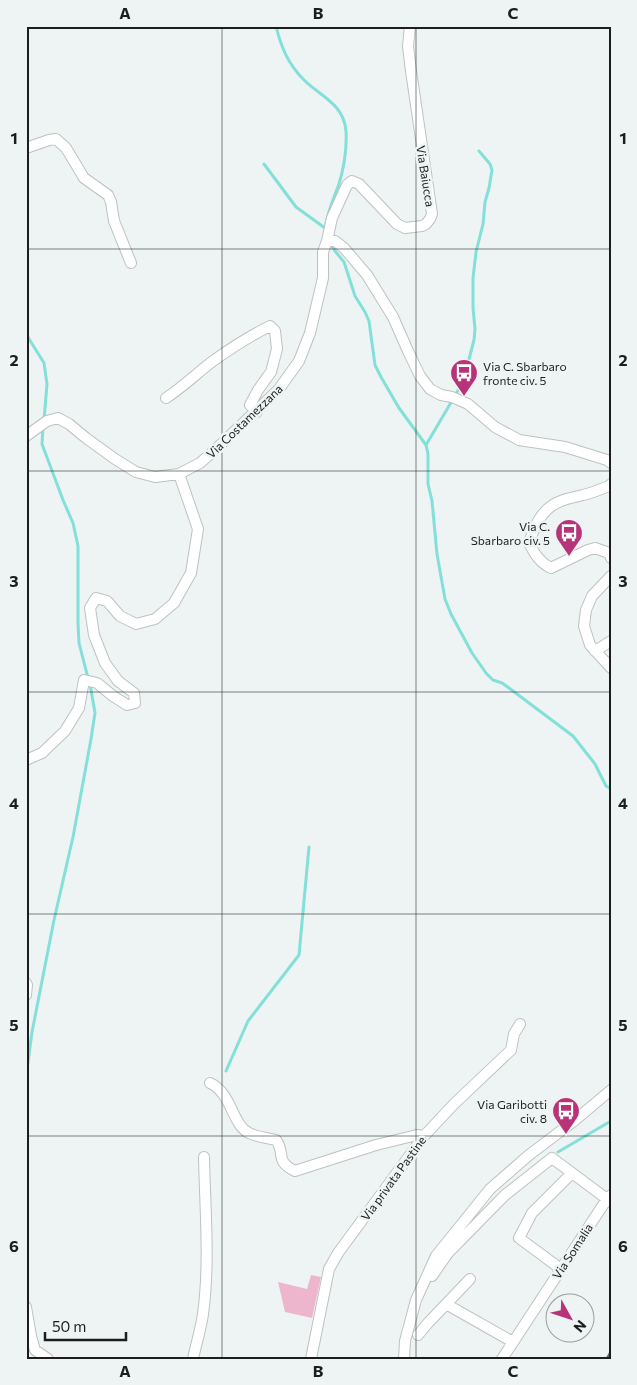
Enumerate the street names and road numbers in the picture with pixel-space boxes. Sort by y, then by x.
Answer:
street label: Via Baiucca [414,144,438,208]
street label: Via Costamezzana [203,381,285,461]
street label: Via privata Pastine [358,1133,428,1223]
street label: Via Somalia [549,1221,595,1281]

